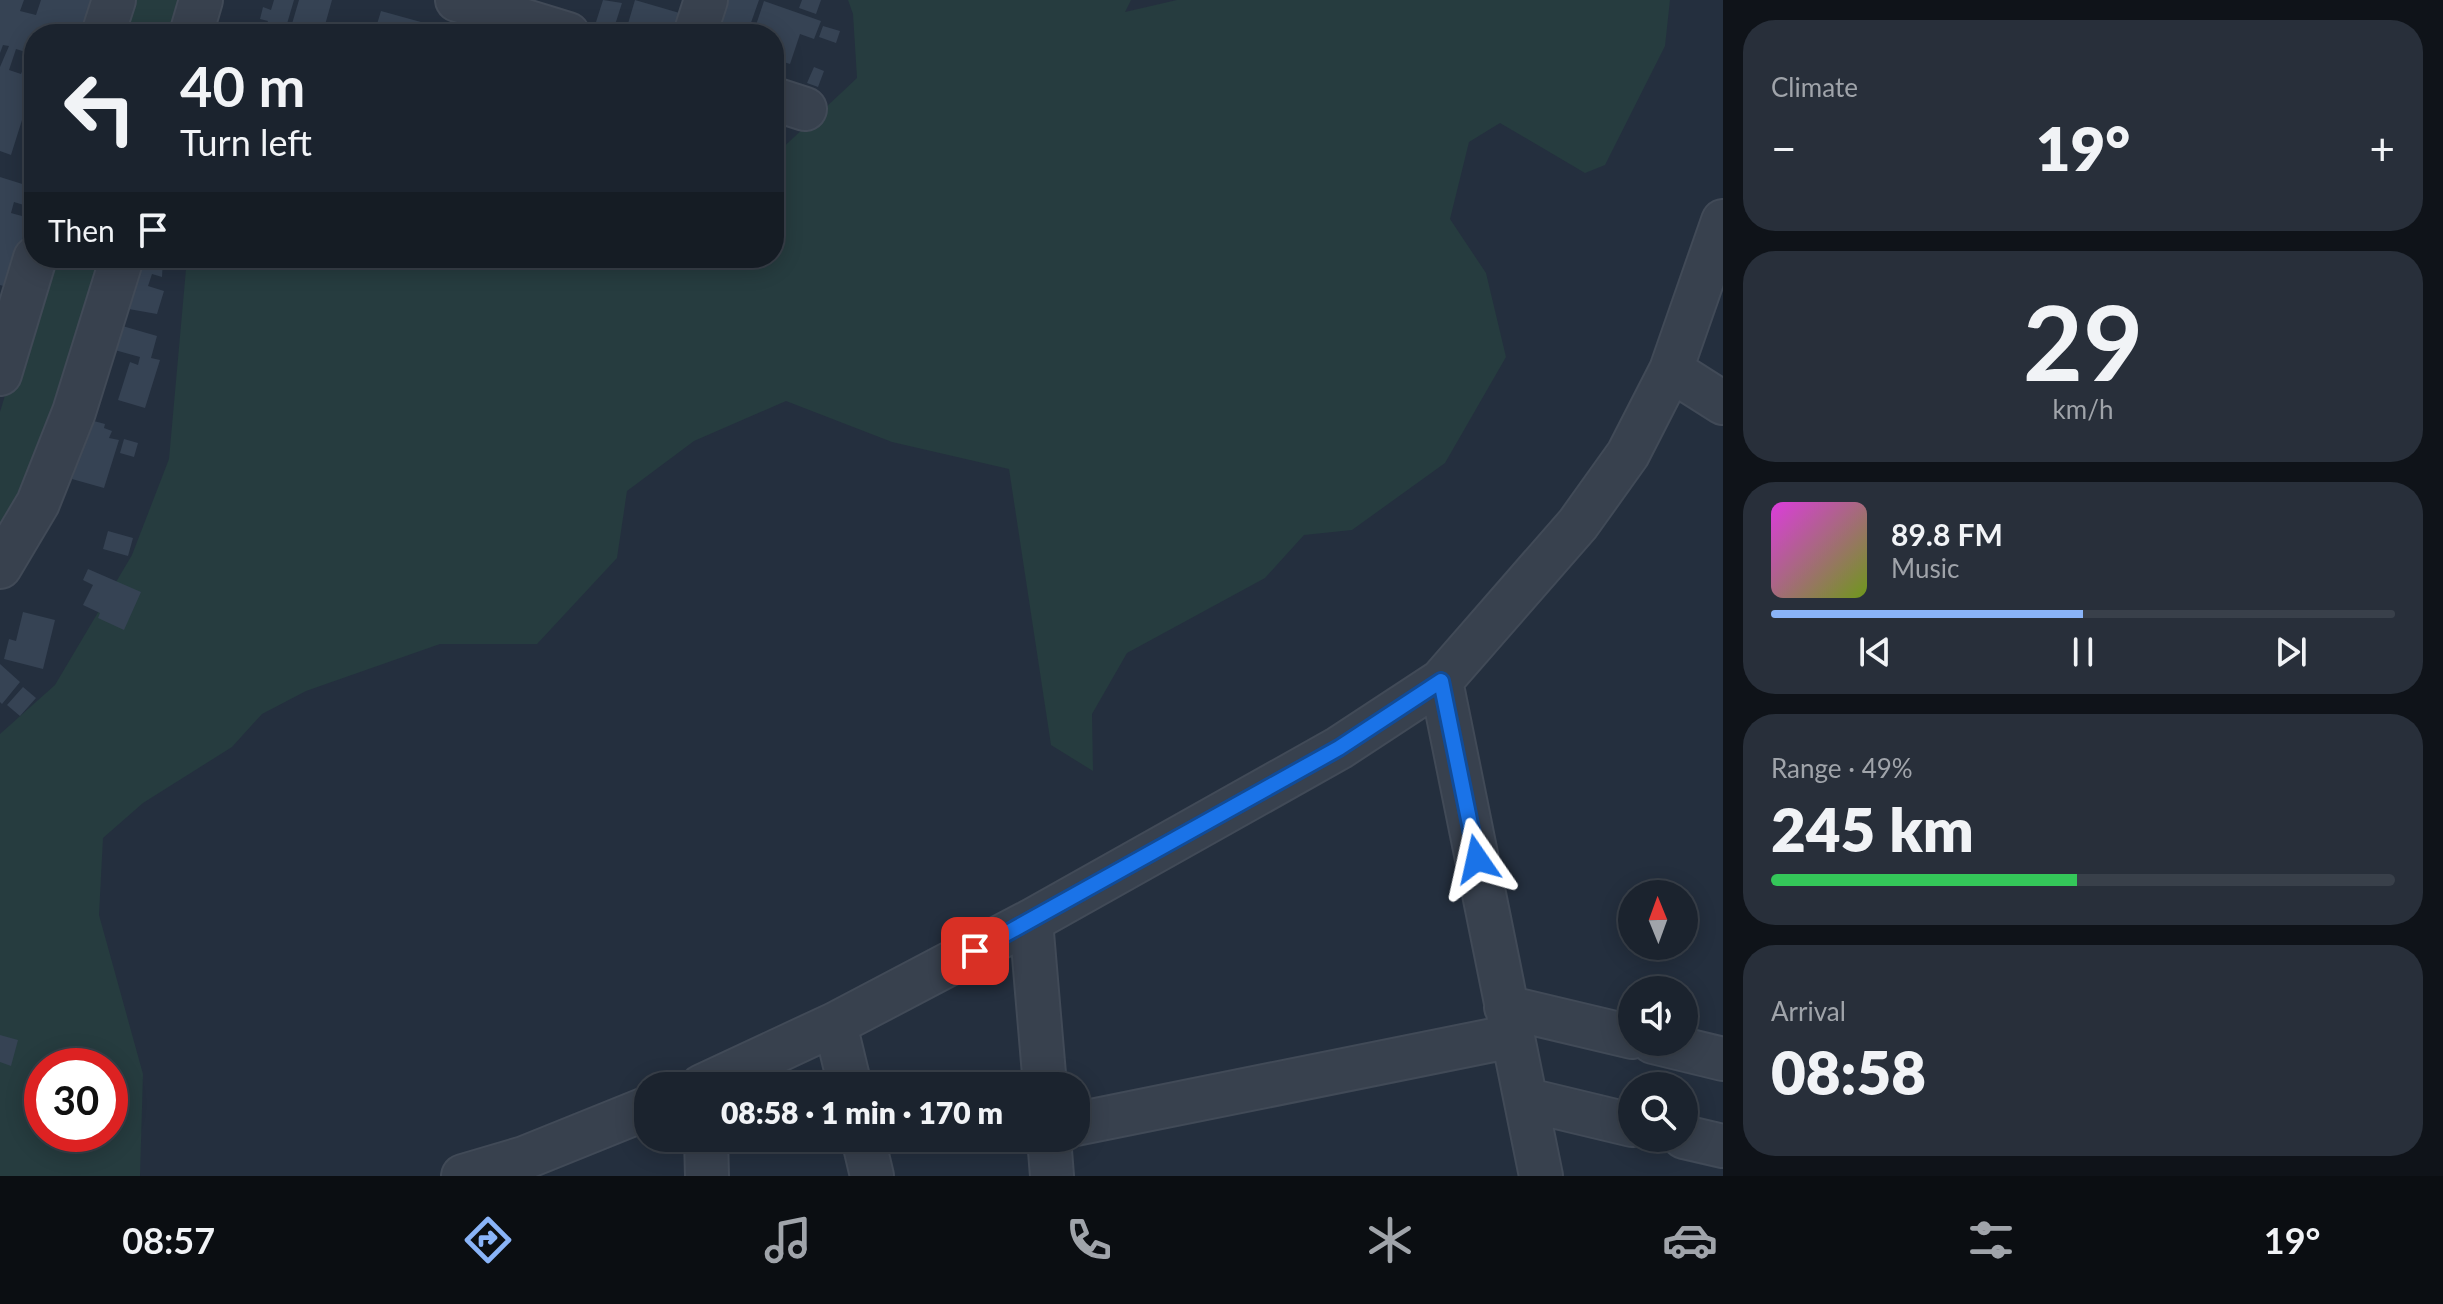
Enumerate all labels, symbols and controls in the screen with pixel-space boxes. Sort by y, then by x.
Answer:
text: 40 m [180,52,305,119]
icon: left [48,56,152,160]
text: Climate [1771,71,1858,103]
text: 19° [2036,112,2130,184]
text: Turn left [180,120,312,164]
text: − [1771,122,1797,174]
text: + [2369,122,2395,174]
icon: arrive [131,208,175,252]
text: Then [48,212,115,248]
text: 29 [2023,278,2143,403]
text: km/h [2053,393,2113,425]
text: 89.8 FM [1891,516,2003,552]
text: Music [1891,552,1959,584]
icon: previous [1853,630,1897,674]
icon: pause [2061,630,2105,674]
icon: next [2269,630,2313,674]
text: Range · 49% [1771,752,1913,784]
text: 245 km [1771,793,1974,865]
position arrow [1435,817,1519,901]
north arrow [1618,880,1698,960]
map controls [1618,880,1698,1152]
pin [941,917,1009,985]
icon: arrive [953,929,997,973]
button: sound [1618,976,1698,1056]
text: Arrival [1771,995,1846,1027]
text: 08:58 [1771,1036,1926,1108]
speed limit sign: 30 [24,1048,128,1152]
button: search [1618,1072,1698,1152]
text: 08:58 · 1 min · 170 m [721,1094,1003,1130]
icon: directions [460,1212,516,1268]
icon: music [760,1212,816,1268]
icon: phone [1061,1212,1117,1268]
icon: climate [1362,1212,1418,1268]
icon: car [1662,1212,1718,1268]
icon: filters [1963,1212,2019,1268]
text: 08:57 [122,1218,215,1262]
text: 19° [2264,1218,2321,1262]

